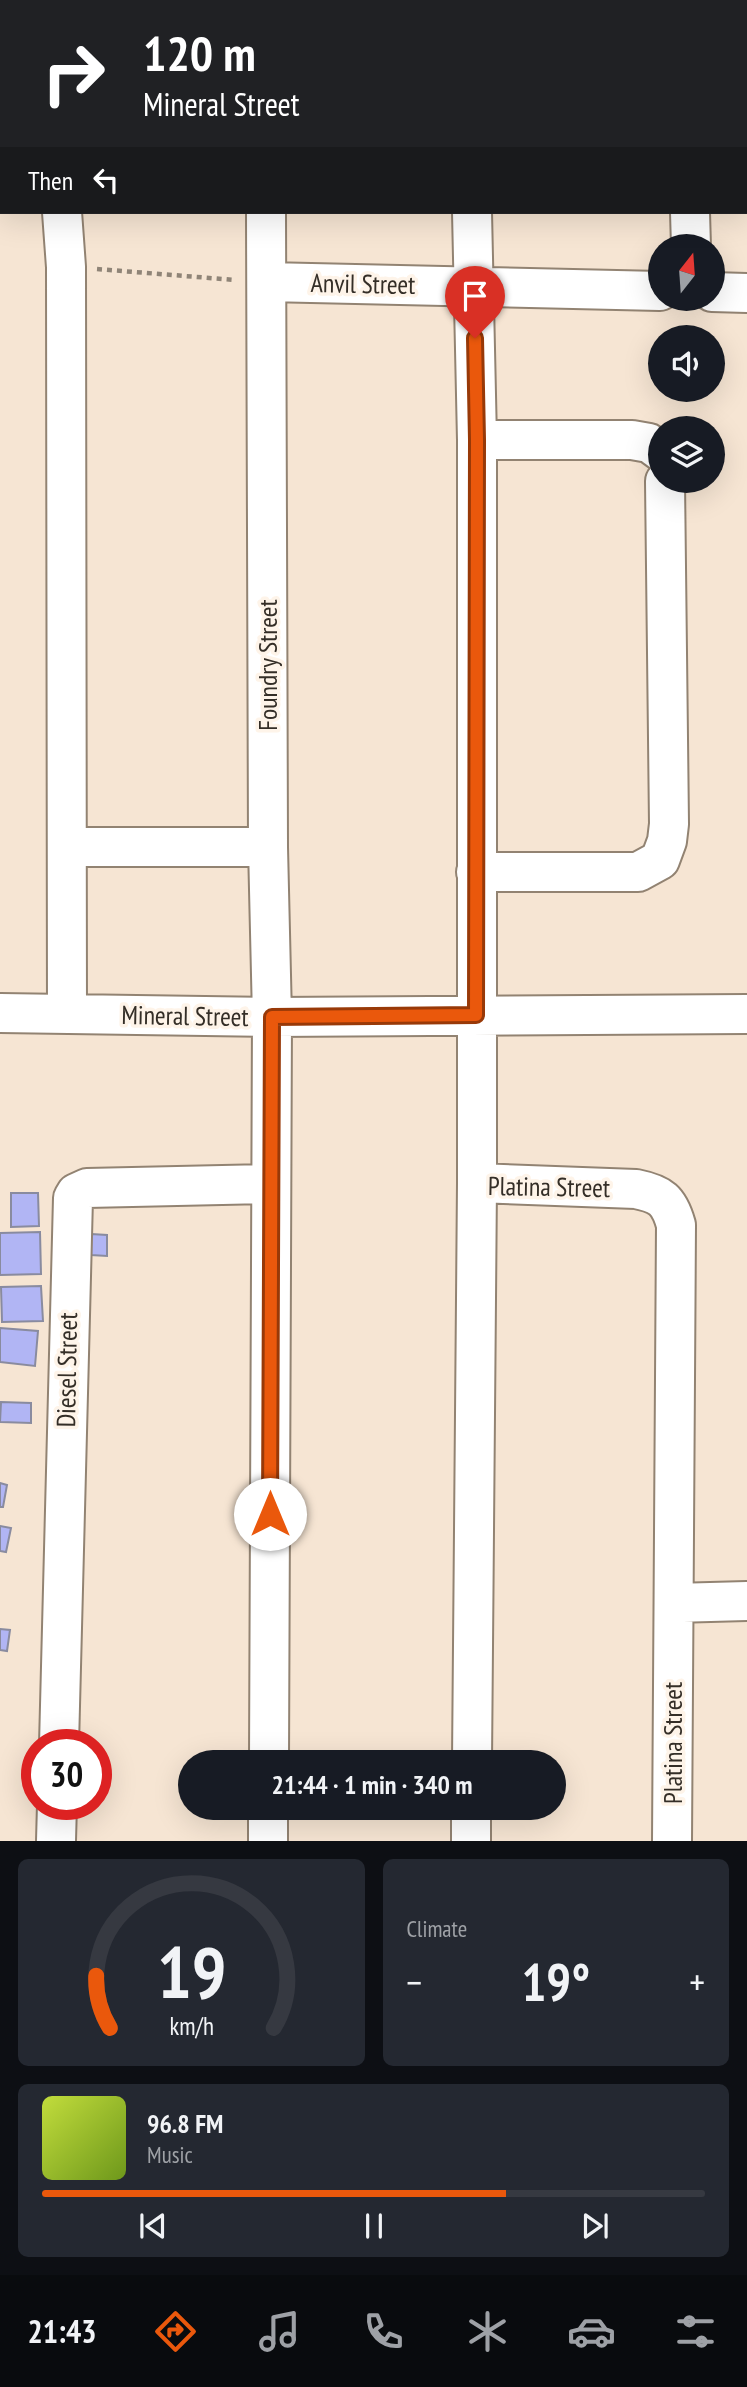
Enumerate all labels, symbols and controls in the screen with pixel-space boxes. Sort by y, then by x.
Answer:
text: 120 m [143,21,256,85]
icon: right [28,28,119,119]
text: Mineral Street [143,83,300,125]
icon: left [87,161,125,199]
text: Then [28,164,73,197]
north arrow [648,234,724,312]
map controls [648,234,725,493]
street label: Anvil Street [310,266,416,301]
pin [445,266,505,338]
icon: arrive [456,277,494,315]
button: sound [648,325,725,402]
button: layers [648,416,725,493]
street label: Foundry Street [251,599,284,731]
street label: Mineral Street [121,998,249,1033]
street label: Platina Street [488,1169,610,1204]
street label: Diesel Street [49,1312,84,1428]
position arrow [233,1477,307,1551]
street label: Platina Street [656,1682,689,1804]
speed limit sign: 30 [21,1729,112,1820]
text: 21:44 · 1 min · 340 m [272,1768,472,1801]
text: Climate [407,1914,467,1943]
text: 19 [156,1925,226,2019]
text: 19° [521,1948,590,2015]
text: − [407,1957,422,2006]
text: + [689,1957,705,2006]
text: km/h [169,2010,213,2042]
text: 96.8 FM [147,2107,223,2140]
text: Music [147,2140,193,2169]
icon: previous [134,2207,172,2245]
icon: pause [355,2207,393,2245]
icon: next [576,2207,614,2245]
icon: directions [151,2307,200,2356]
icon: music [255,2307,304,2356]
icon: phone [359,2307,408,2356]
icon: climate [463,2307,512,2356]
icon: car [567,2307,616,2356]
icon: filters [671,2307,720,2356]
text: 21:43 [27,2310,97,2352]

